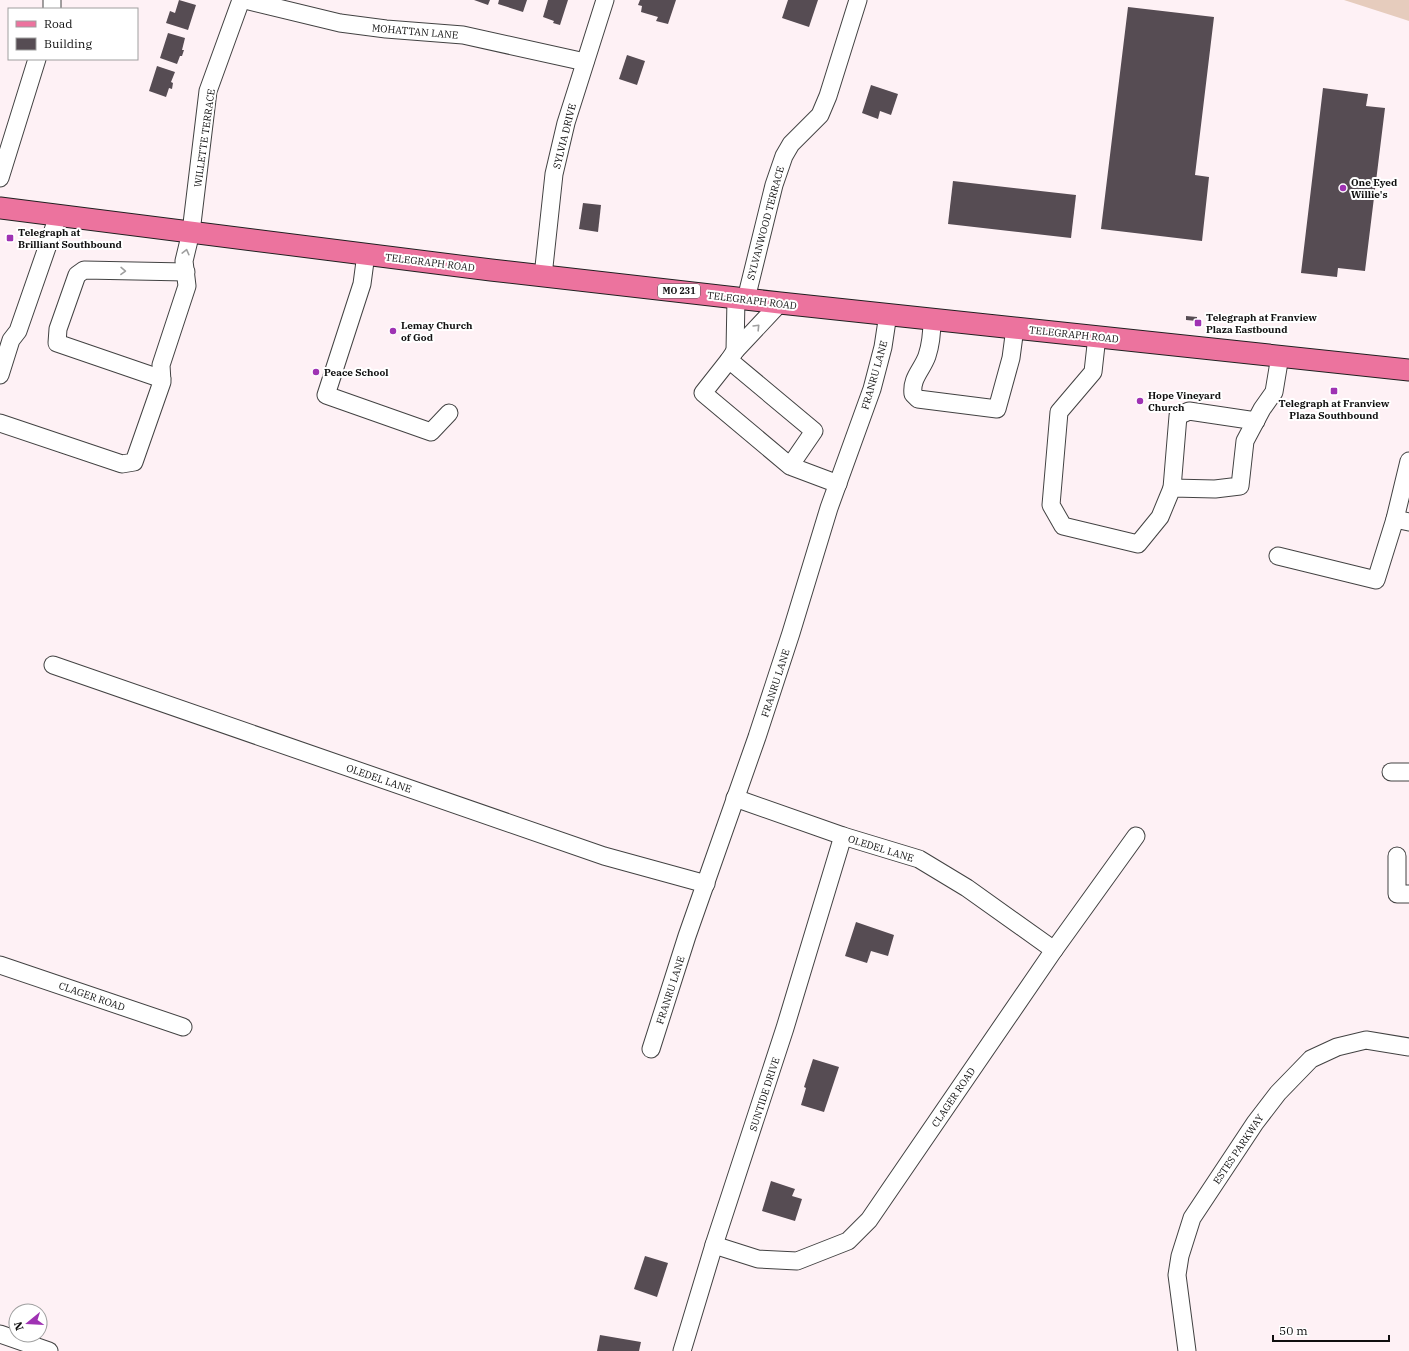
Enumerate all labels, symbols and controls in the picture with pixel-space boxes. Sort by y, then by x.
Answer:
legend [8,8,138,60]
text: Road [44,16,73,31]
street label: MOHATTAN LANE [371,21,459,42]
text: Building [44,36,92,51]
street label: WILLETTE TERRACE [191,88,218,188]
street label: SYLVIA DRIVE [550,102,579,170]
street label: SYLVANWOOD TERRACE [744,165,787,282]
place label: One Eyed Willie's [1351,176,1398,201]
marker: One Eyed Willie's [1338,183,1348,193]
place label: Telegraph at Brilliant Southbound [18,226,123,251]
marker: Telegraph at Brilliant Southbound [5,233,15,243]
one-way arrow [181,249,190,256]
street label: TELEGRAPH ROAD [384,251,475,274]
one-way arrow [120,267,126,275]
road number: MO 231 [658,284,700,298]
street label: TELEGRAPH ROAD [706,289,797,312]
place label: Telegraph at Franview Plaza Eastbound [1206,311,1317,336]
marker: Telegraph at Franview Plaza Eastbound [1193,318,1203,328]
place label: Lemay Church of God [401,319,473,344]
street label: TELEGRAPH ROAD [1028,323,1119,346]
one-way arrow [752,324,760,332]
marker: Lemay Church of God [388,326,398,336]
street label: FRANRU LANE [858,339,891,411]
place label: Peace School [324,366,388,379]
marker: Peace School [311,367,321,377]
marker: Telegraph at Franview Plaza Southbound [1329,386,1339,396]
place label: Hope Vineyard Church [1148,389,1222,414]
marker: Hope Vineyard Church [1135,396,1145,406]
place label: Telegraph at Franview Plaza Southbound [1278,397,1390,422]
street label: FRANRU LANE [758,647,793,719]
street label: OLEDEL LANE [344,761,413,796]
street label: OLEDEL LANE [846,832,915,865]
street label: FRANRU LANE [653,954,688,1026]
street label: CLAGER ROAD [57,979,127,1014]
street label: SUNTIDE DRIVE [746,1055,783,1133]
street label: CLAGER ROAD [929,1065,978,1130]
street label: ESTES PARKWAY [1210,1111,1267,1187]
north arrow [8,1303,48,1343]
scale bar [1273,1317,1389,1343]
text: N [10,1320,26,1332]
text: 50 m [1279,1323,1308,1338]

